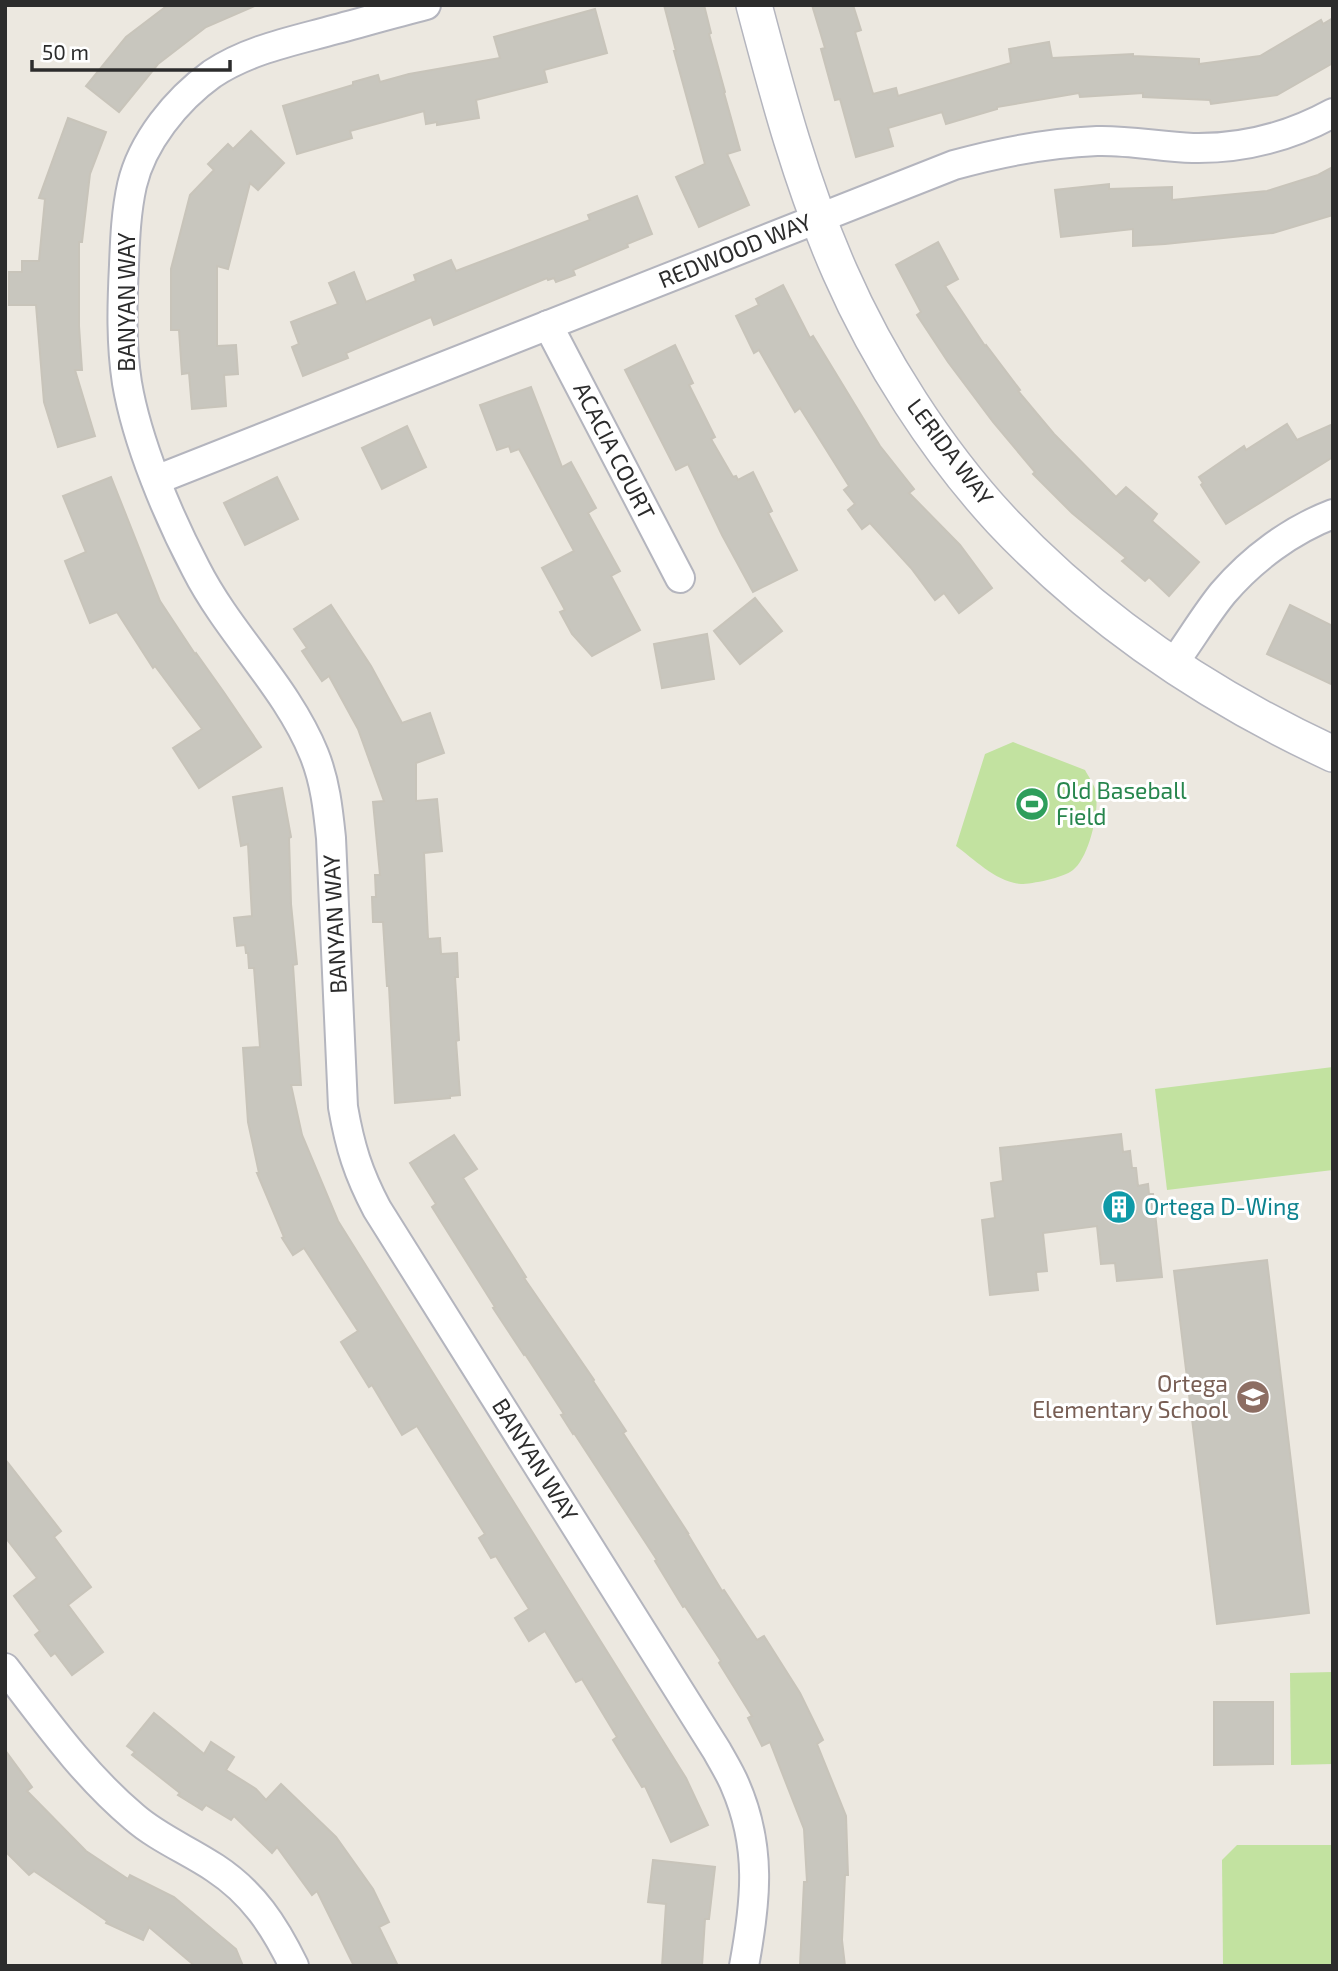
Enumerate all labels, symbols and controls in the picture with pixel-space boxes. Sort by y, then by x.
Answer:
scale bar [32,28,229,72]
text: 50 m [42,39,89,64]
street label: REDWOOD WAY [654,207,815,293]
street label: BANYAN WAY [112,232,140,372]
street label: ACACIA COURT [568,377,662,524]
street label: LERIDA WAY [902,393,1000,510]
place label: Old Baseball Field [1056,776,1187,830]
sports icon: Old Baseball Field [1013,785,1051,823]
street label: BANYAN WAY [316,854,352,994]
building icon: Ortega D-Wing [1100,1188,1138,1226]
place label: Ortega D-Wing [1144,1192,1299,1220]
place label: Ortega Elementary School [1032,1369,1228,1423]
school or university icon: Ortega Elementary School [1234,1378,1272,1416]
street label: BANYAN WAY [487,1393,585,1526]

